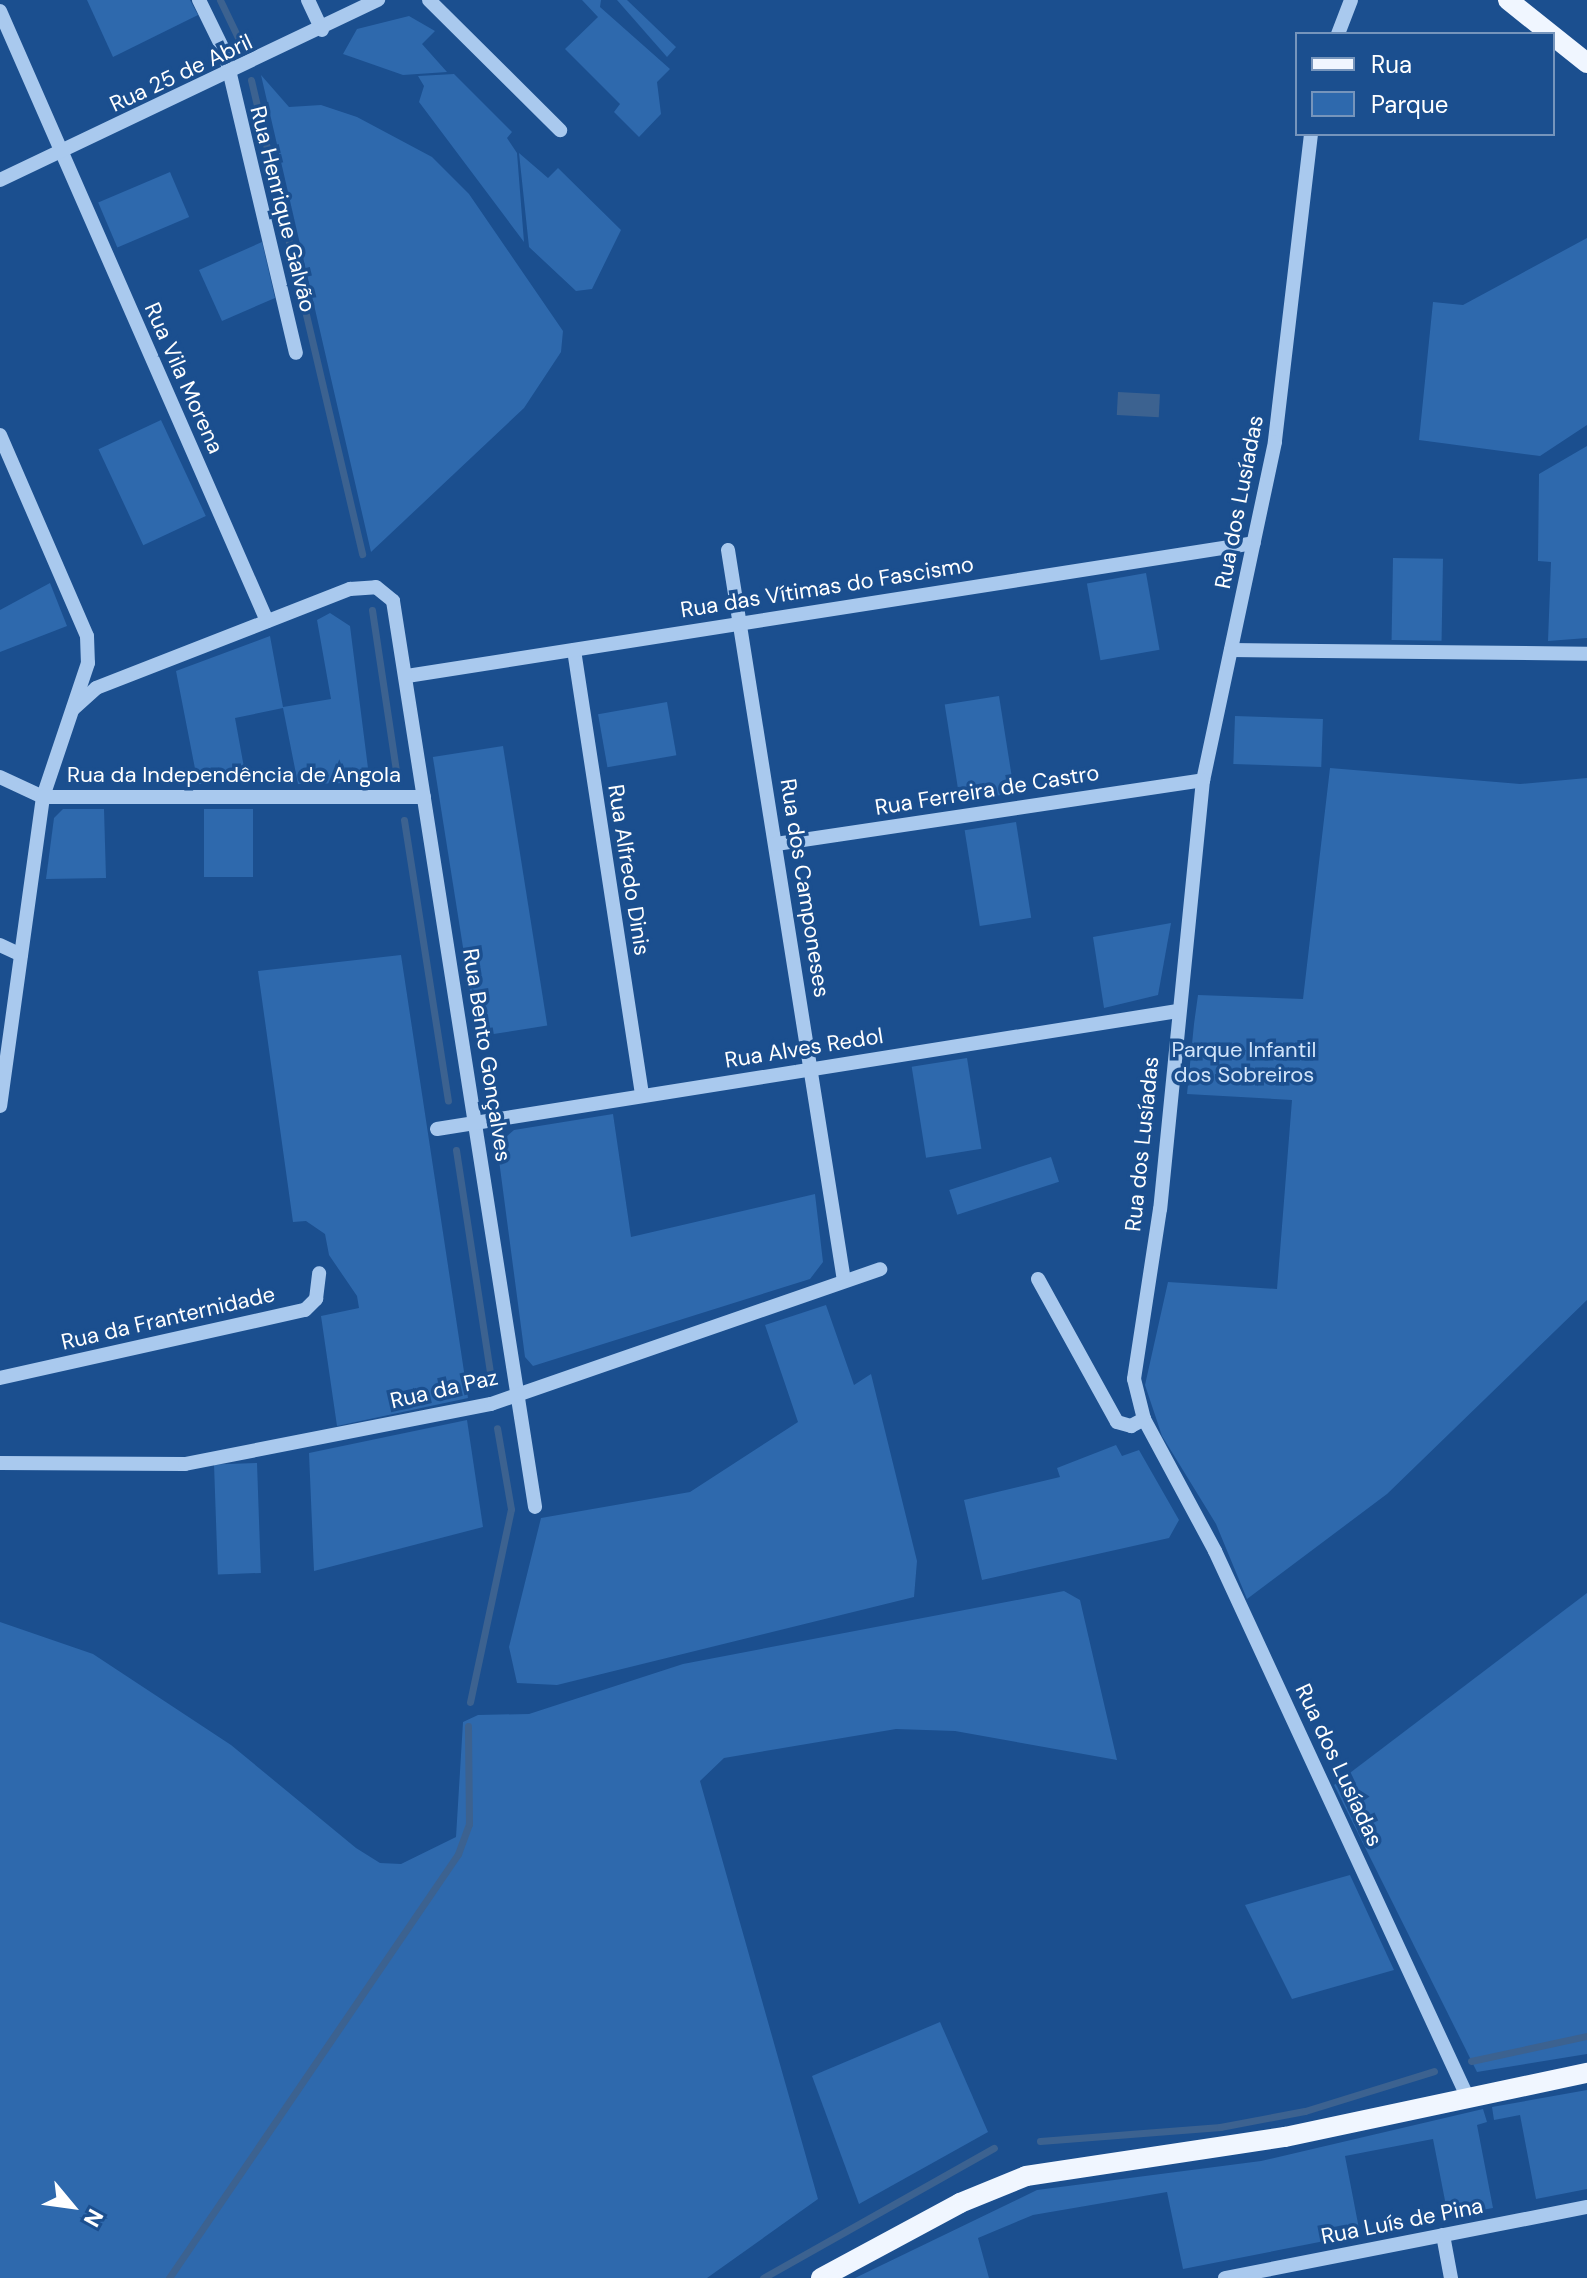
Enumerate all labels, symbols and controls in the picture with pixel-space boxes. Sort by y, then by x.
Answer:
street label: Rua 25 de Abril [106,28,256,118]
legend [1295,32,1555,136]
text: Rua [1371,49,1412,80]
text: Parque [1371,89,1448,120]
street label: Rua Henrique Galvão [245,103,321,315]
street label: Rua Vila Morena [139,298,229,458]
street label: Rua dos Lusíadas [1209,413,1269,591]
street label: Rua das Vítimas do Fascismo [679,551,975,623]
street label: Rua Ferreira de Castro [873,759,1101,821]
street label: Rua da Independência de Angola [67,762,401,788]
street label: Rua dos Camponeses [775,777,835,999]
street label: Rua Alfredo Dinis [602,783,656,957]
street label: Rua Bento Gonçalves [457,947,517,1163]
street label: Rua Alves Redol [723,1022,885,1074]
park label: Parque Infantil dos Sobreiros [1172,1036,1316,1088]
street label: Rua dos Lusíadas [1120,1055,1164,1233]
street label: Rua da Franternidade [59,1281,277,1355]
street label: Rua da Paz [388,1364,500,1414]
street label: Rua dos Lusíadas [1290,1680,1388,1850]
north arrow [32,2166,112,2246]
street label: Rua Luís de Pina [1319,2192,1485,2250]
text: N [77,2204,110,2232]

